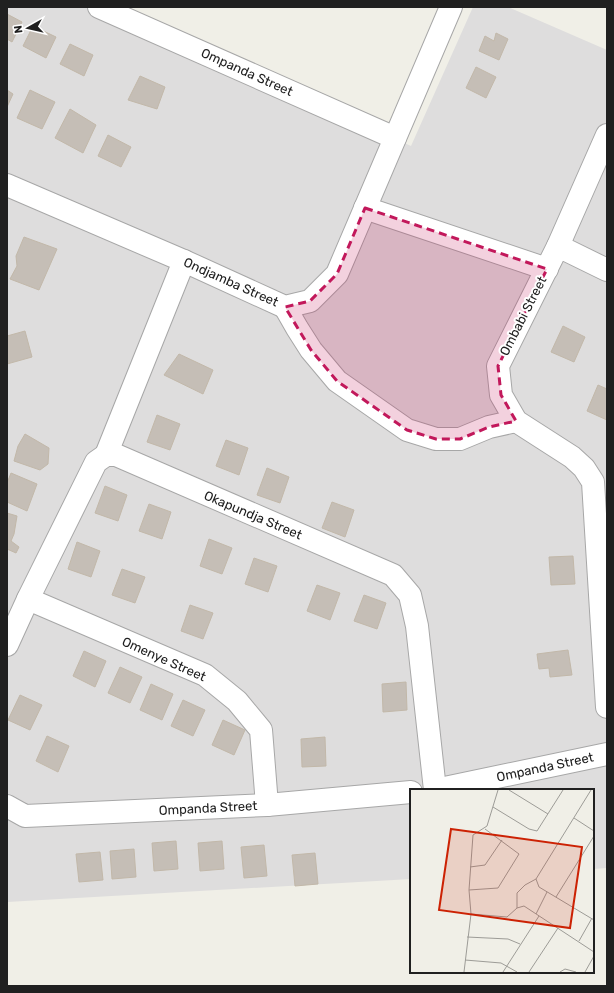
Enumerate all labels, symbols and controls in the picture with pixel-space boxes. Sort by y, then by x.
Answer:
north arrow [8,8,48,48]
text: N [12,24,26,34]
street label: Ompanda Street [199,45,295,99]
street label: Ondjamba Street [181,254,281,310]
street label: Ombabi Street [497,274,549,358]
street label: Okapundja Street [202,488,304,542]
street label: Omenye Street [120,634,208,684]
street label: Ompanda Street [495,749,595,785]
inset map [410,789,594,973]
street label: Ompanda Street [158,798,258,818]

